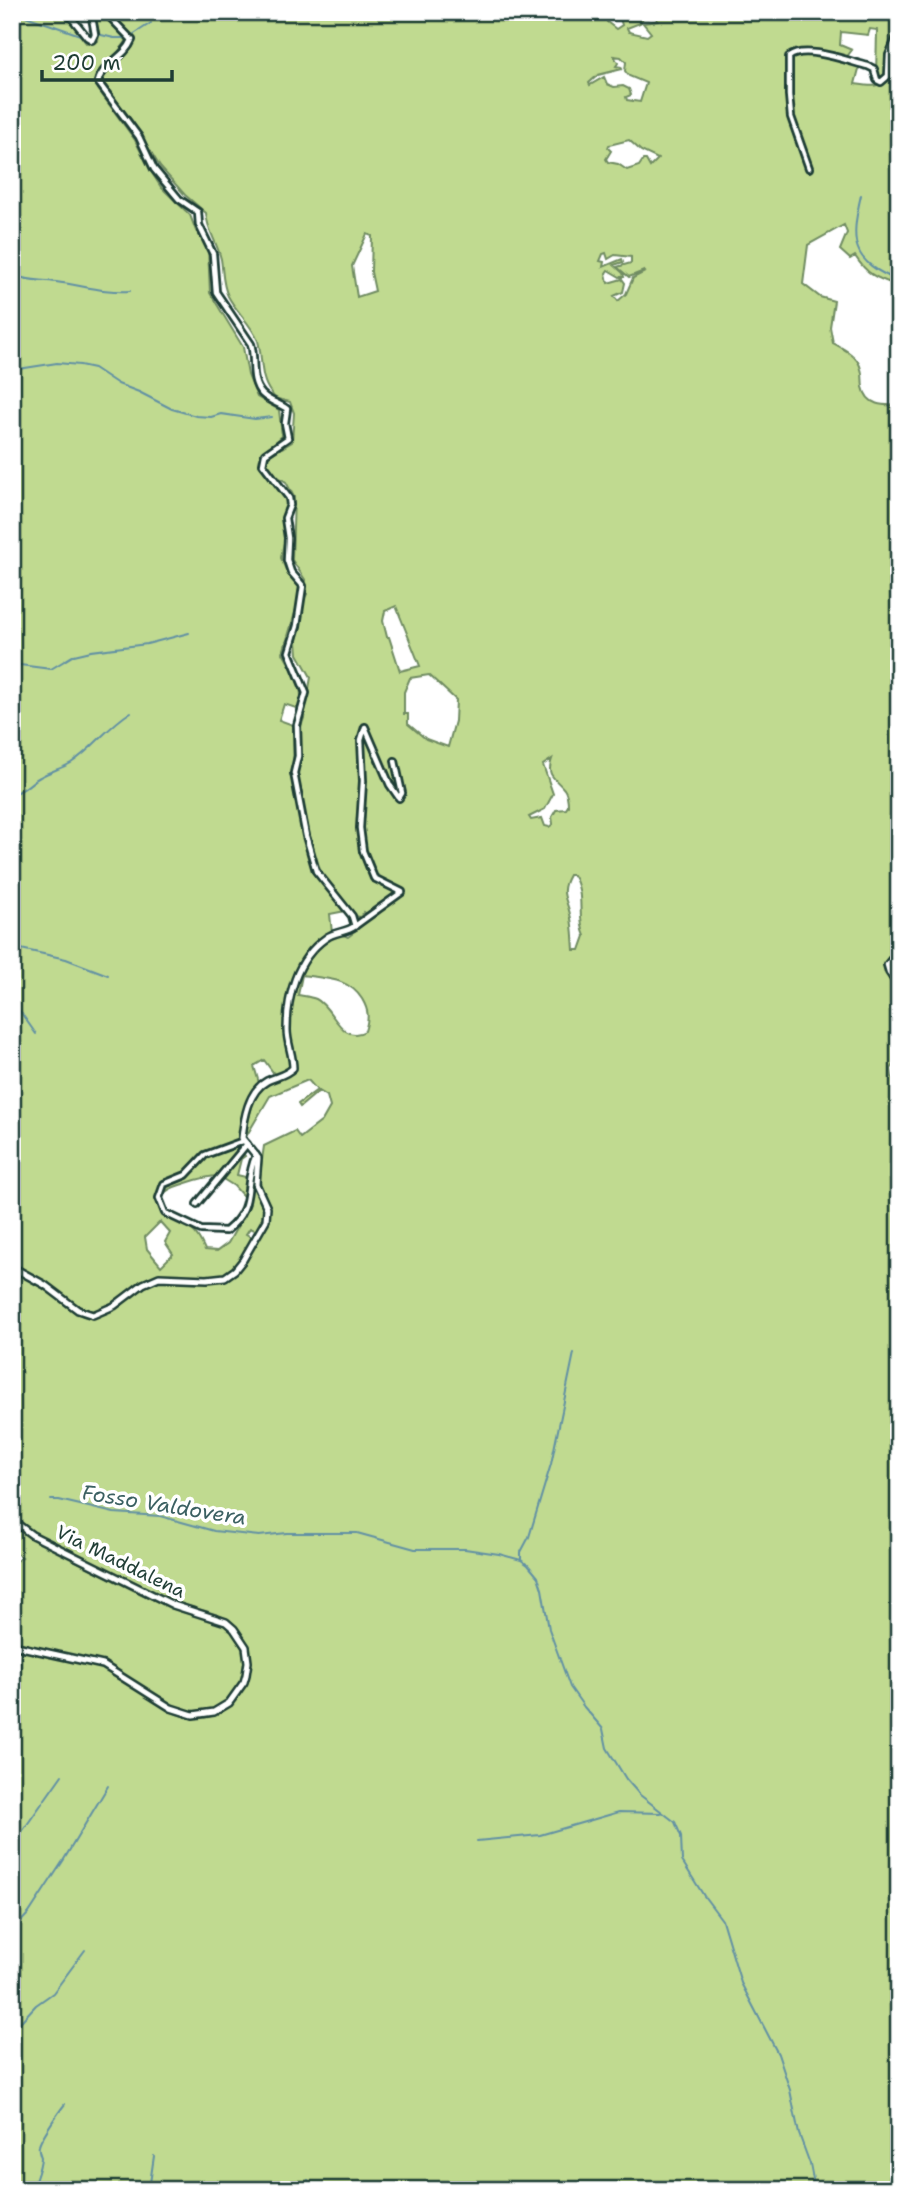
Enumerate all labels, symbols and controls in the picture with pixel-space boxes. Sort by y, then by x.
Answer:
scale bar [42,38,172,82]
text: 200 m [52,49,121,77]
water label: Fosso Valdovera [80,1478,248,1532]
street label: Via Maddalena [52,1519,190,1604]

